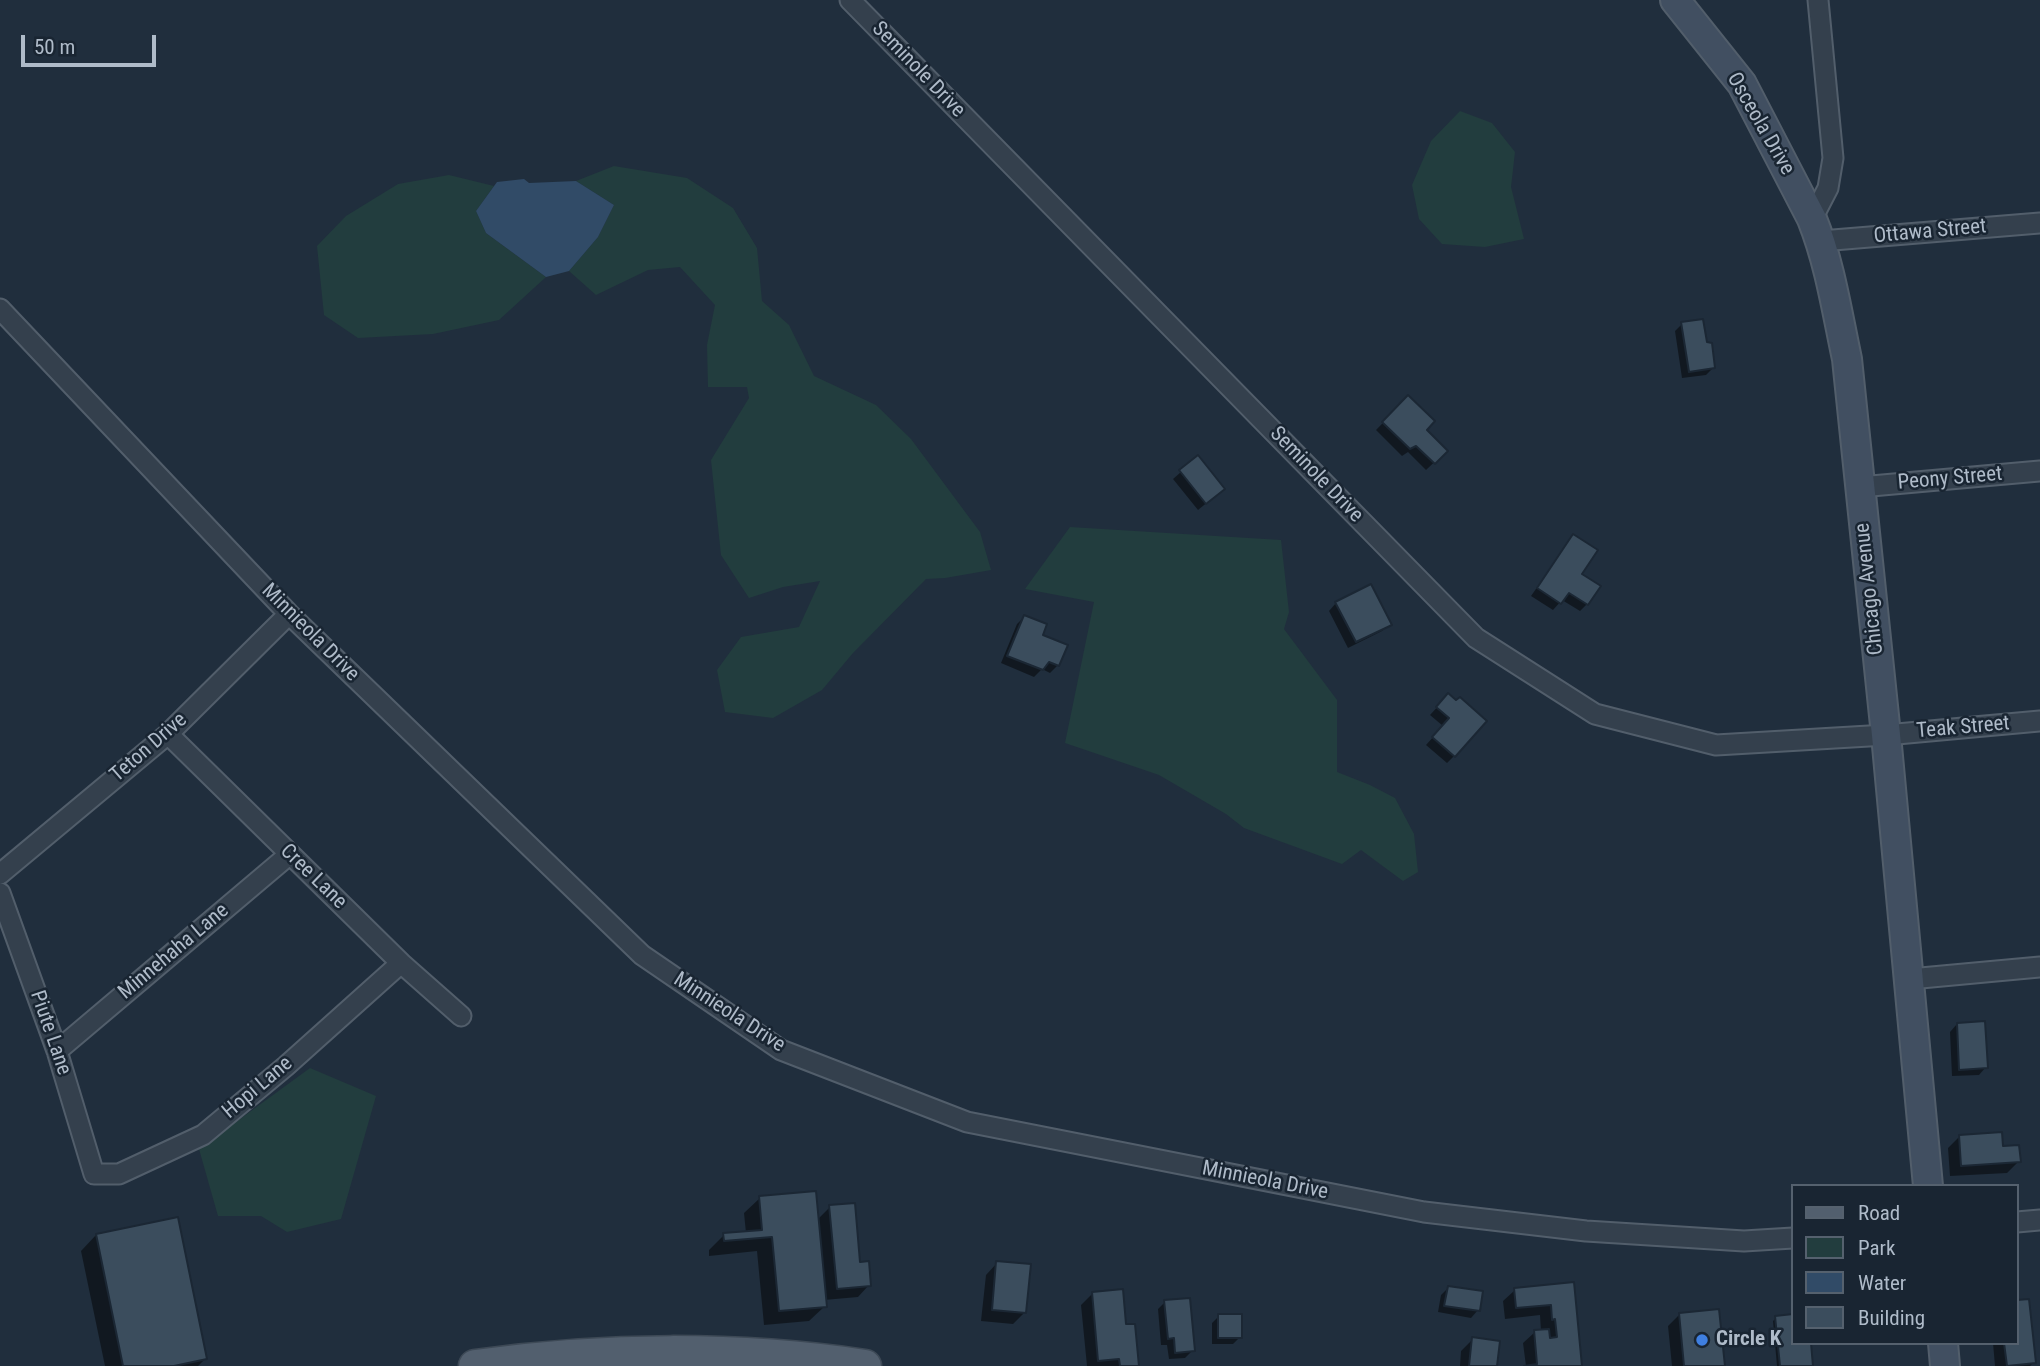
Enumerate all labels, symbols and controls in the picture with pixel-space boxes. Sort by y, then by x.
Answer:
street label: Seminole Drive [866,17,970,123]
scale bar [24,21,159,65]
text: 50 m [34,35,75,59]
street label: Osceola Drive [1721,68,1799,180]
street label: Ottawa Street [1873,215,1987,249]
street label: Seminole Drive [1264,422,1368,528]
street label: Peony Street [1897,462,2003,496]
street label: Chicago Avenue [1851,522,1889,656]
street label: Minnieola Drive [256,579,364,687]
street label: Teton Drive [106,708,192,788]
street label: Teak Street [1915,711,2011,745]
street label: Cree Lane [275,839,351,915]
street label: Minnehaha Lane [114,899,234,1005]
street label: Minnieola Drive [669,968,789,1058]
street label: Piute Lane [24,988,76,1078]
street label: Hopi Lane [218,1051,298,1125]
street label: Minnieola Drive [1200,1156,1330,1206]
legend [1792,1184,2019,1345]
text: Road [1858,1201,1900,1225]
text: Park [1858,1236,1895,1260]
text: Water [1858,1271,1906,1295]
text: Building [1858,1306,1925,1330]
place label: Circle K [1716,1327,1781,1353]
marker: Circle K [1694,1332,1710,1348]

